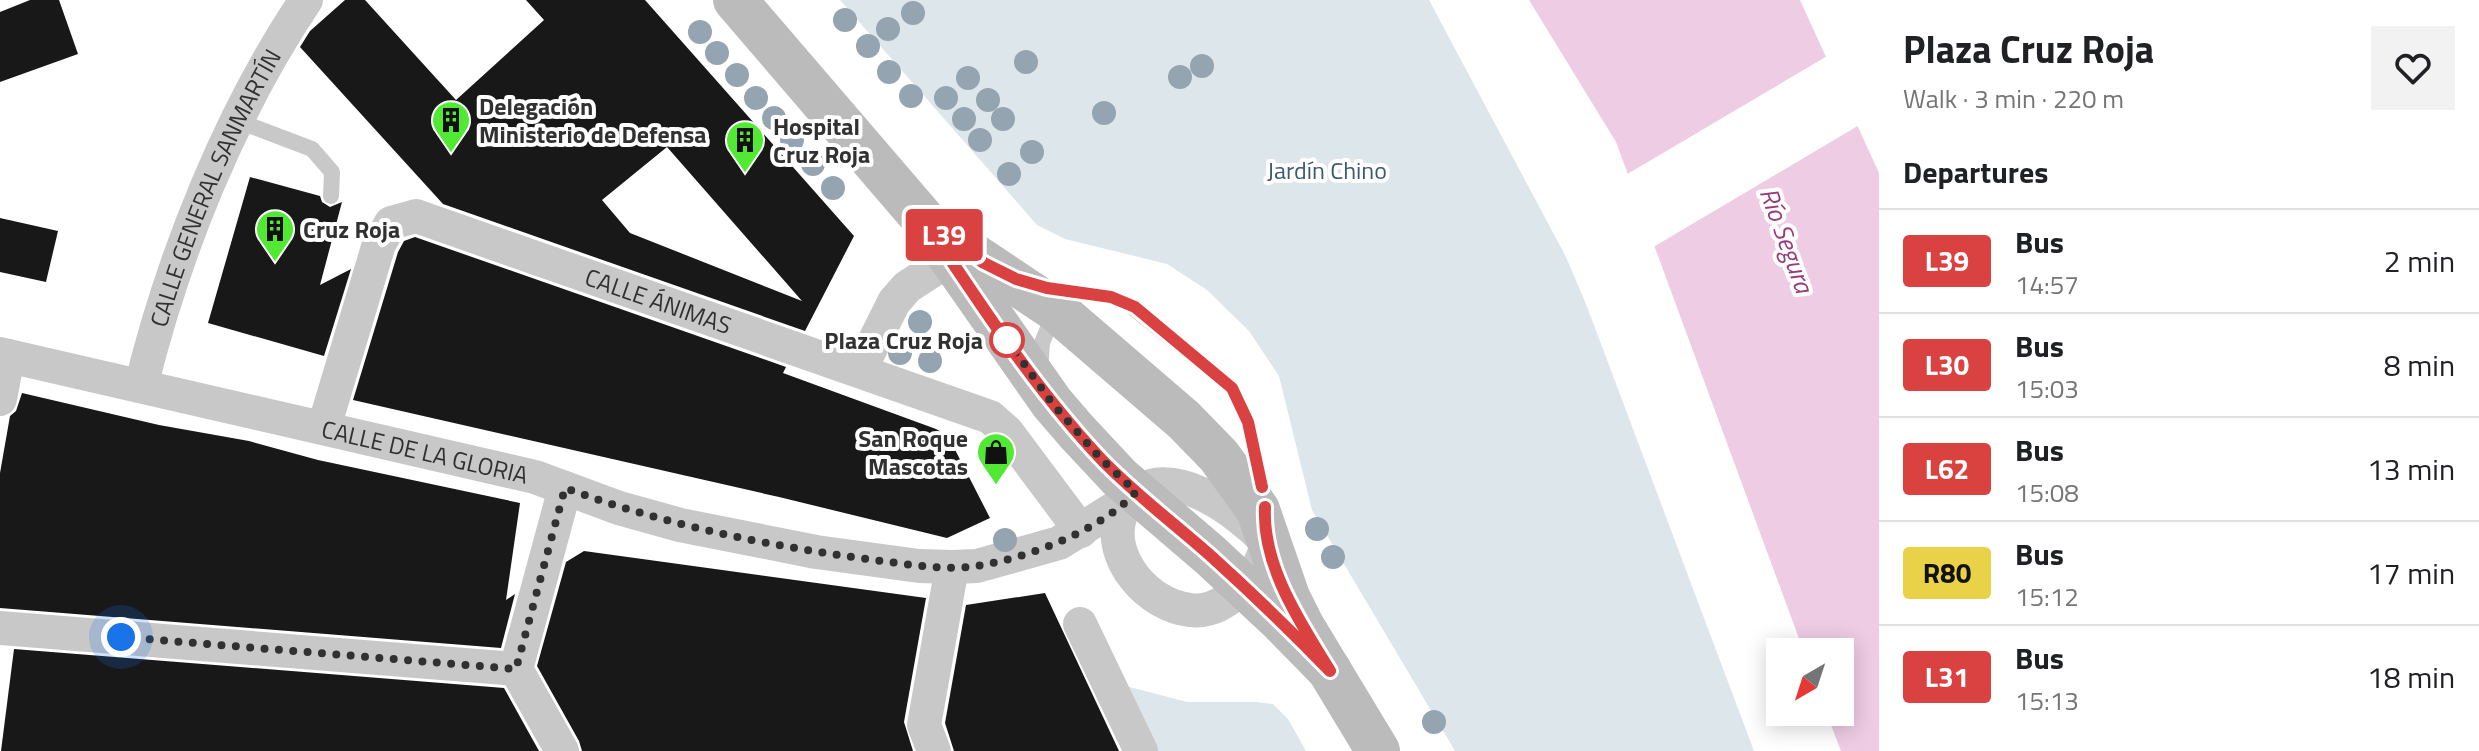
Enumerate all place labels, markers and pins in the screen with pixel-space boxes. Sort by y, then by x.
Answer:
place label: Delegación Ministerio de Defensa [479,88,707,152]
building icon: Delegación Ministerio de Defensa [430,99,472,154]
place label: Hospital Cruz Roja [773,108,870,172]
building icon: Hospital Cruz Roja [724,119,766,174]
building icon: Cruz Roja [254,208,296,263]
place label: Cruz Roja [303,211,400,247]
place label: Plaza Cruz Roja [824,322,983,358]
marker: Plaza Cruz Roja [990,323,1024,357]
place label: San Roque Mascotas [858,420,968,484]
shop icon: San Roque Mascotas [975,431,1017,486]

